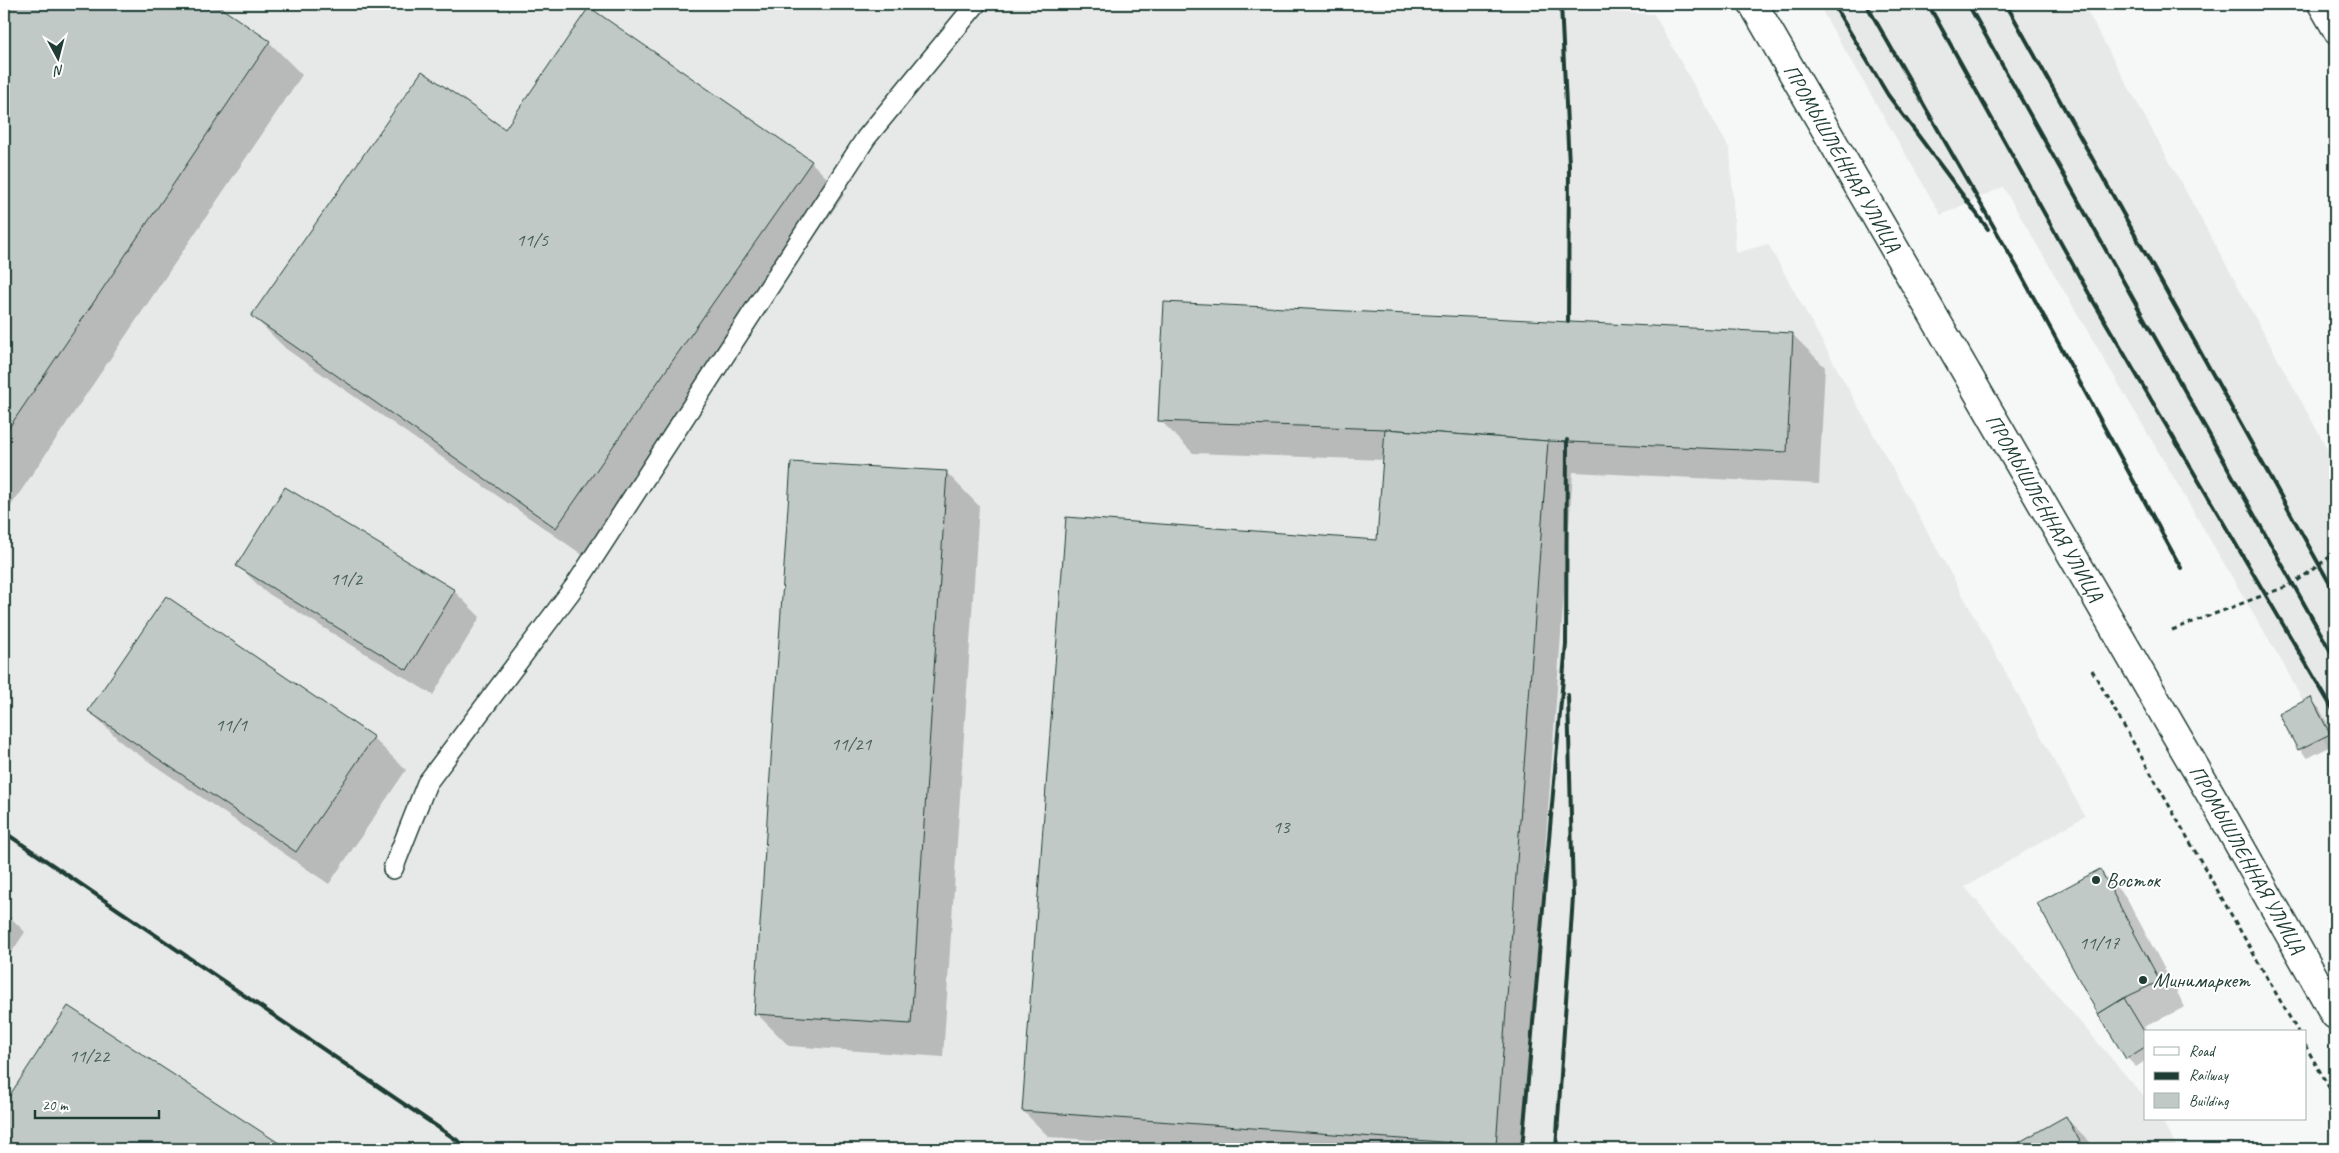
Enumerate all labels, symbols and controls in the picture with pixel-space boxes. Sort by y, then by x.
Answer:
north arrow [32,32,82,82]
street label: ПРОМЫШЛЕННАЯ УЛИЦА [1778,60,1907,257]
text: N [52,61,65,80]
house number: 11/5 [516,228,549,252]
street label: ПРОМЫШЛЕННАЯ УЛИЦА [1980,409,2109,607]
house number: 11/2 [330,567,363,591]
house number: 11/1 [215,713,248,737]
house number: 11/21 [831,732,873,756]
street label: ПРОМЫШЛЕННАЯ УЛИЦА [2184,761,2311,959]
house number: 13 [1272,815,1291,839]
place label: Восток [2106,867,2161,893]
marker: Восток [2090,874,2102,886]
house number: 11/17 [2079,931,2121,955]
place label: Минимаркет [2153,967,2251,993]
marker: Минимаркет [2137,974,2149,986]
legend [2144,1030,2306,1120]
text: Road [2189,1042,2216,1061]
house number: 11/22 [69,1044,111,1068]
text: Railway [2189,1066,2230,1085]
scale bar [35,1088,159,1120]
text: Building [2189,1092,2229,1111]
text: 20 m [42,1096,69,1115]

